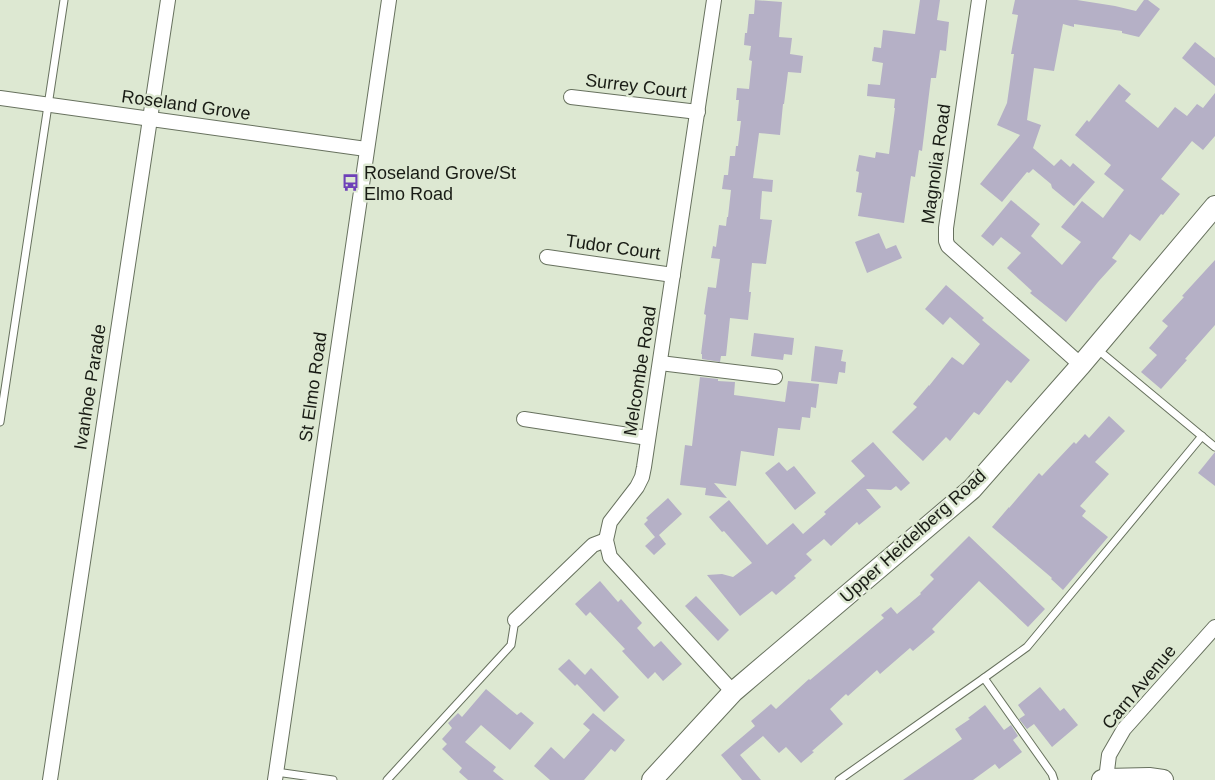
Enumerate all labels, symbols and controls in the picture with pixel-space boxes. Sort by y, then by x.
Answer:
street label: Surrey Court [584,70,688,102]
street label: Roseland Grove [120,86,252,124]
street label: Magnolia Road [918,103,954,225]
place label: Roseland Grove/St Elmo Road [364,163,516,204]
bus stop icon: Roseland Grove/St Elmo Road [340,173,360,193]
street label: Tudor Court [564,230,662,264]
street label: Melcombe Road [620,305,660,437]
street label: Ivanhoe Parade [70,323,110,451]
street label: St Elmo Road [295,331,331,443]
street label: Upper Heidelberg Road [836,465,990,607]
street label: Carn Avenue [1098,641,1180,733]

